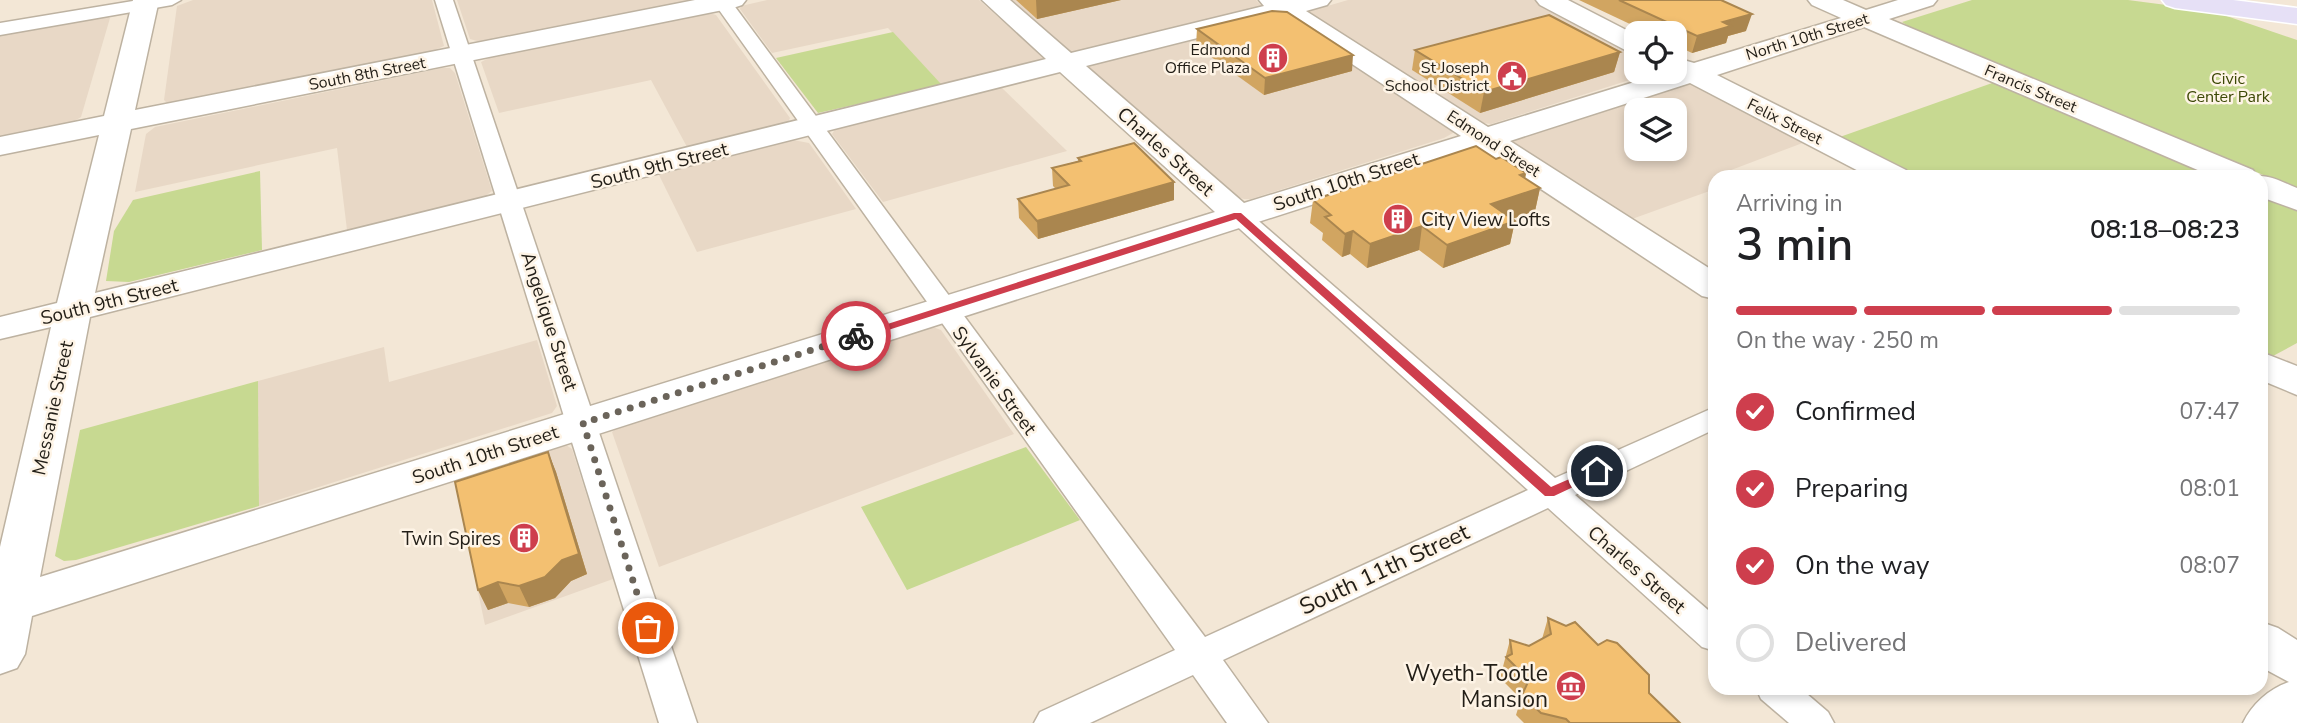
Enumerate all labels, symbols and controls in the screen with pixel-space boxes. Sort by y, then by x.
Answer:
street label: North 10th Street [1743,8,1872,66]
map controls [1624,21,1687,161]
button: locate [1624,21,1687,84]
place label: Edmond Office Plaza [1165,39,1250,79]
building icon: Edmond Office Plaza [1256,41,1290,75]
street label: South 8th Street [307,52,428,96]
place label: St Joseph School District [1385,57,1489,97]
public building icon: St Joseph School District [1495,59,1529,93]
street label: Francis Street [1981,60,2081,118]
park label: Civic Center Park [2186,68,2271,108]
street label: Felix Street [1743,94,1826,150]
button: layers [1624,98,1687,161]
street label: Charles Street [1111,101,1220,202]
street label: Edmond Street [1442,105,1545,183]
street label: South 9th Street [588,136,731,196]
street label: South 10th Street [1270,146,1423,218]
text: Arriving in [1736,188,1843,219]
building icon: City View Lofts [1381,202,1415,236]
place label: City View Lofts [1421,207,1550,233]
text: 08:18–08:23 [2090,212,2240,247]
text: 3 min [1736,213,1853,276]
street label: Angelique Street [514,249,584,394]
street label: South 9th Street [38,272,181,332]
courier [821,301,891,371]
icon: bike [837,317,875,355]
street label: Sylvanie Street [946,321,1043,440]
text: On the way · 250 m [1736,325,1939,356]
street label: Messanie Street [26,338,80,478]
icon: check [1736,393,1774,431]
text: Confirmed [1795,394,1916,429]
text: 07:47 [2180,396,2240,427]
street label: South 10th Street [409,419,562,491]
pin [1567,441,1627,501]
icon: home [1578,452,1616,490]
icon: check [1736,470,1774,508]
text: Preparing [1795,471,1908,506]
text: 08:01 [2180,473,2240,504]
street label: South 11th Street [1294,516,1475,622]
street label: Charles Street [1582,520,1691,620]
building icon: Twin Spires [507,521,541,555]
place label: Twin Spires [402,526,501,552]
icon: check [1736,547,1774,585]
text: On the way [1795,548,1929,583]
text: 08:07 [2180,550,2240,581]
pin [618,598,678,658]
icon: bag [629,609,667,647]
text: Delivered [1795,625,1907,660]
place label: Wyeth-Tootle Mansion [1405,658,1548,715]
museum icon: Wyeth-Tootle Mansion [1554,669,1588,703]

